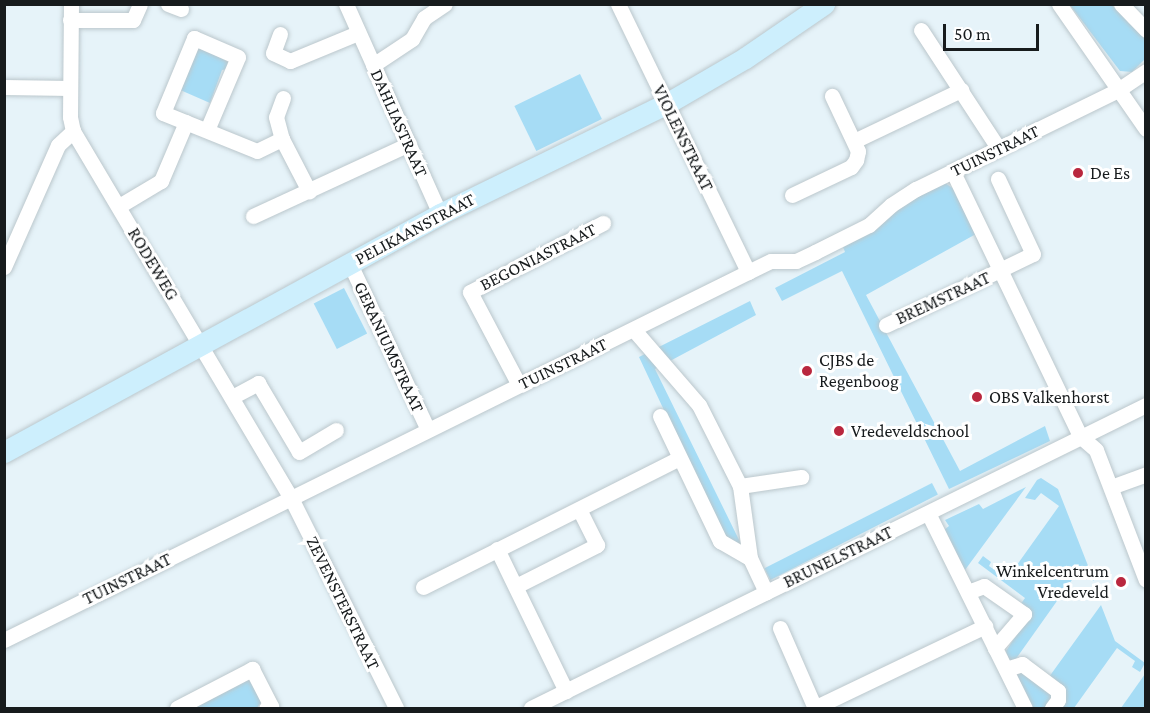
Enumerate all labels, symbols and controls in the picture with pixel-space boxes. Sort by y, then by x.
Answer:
scale bar [946,12,1042,50]
text: 50 m [954,24,991,44]
street label: DAHLIASTRAAT [366,66,432,180]
street label: VIOLENSTRAAT [648,81,718,195]
street label: TUINSTRAAT [947,120,1043,182]
place label: De Es [1090,162,1130,184]
marker: De Es [1071,166,1085,180]
street label: PELIKAANSTRAAT [351,188,479,270]
street label: BEGONIASTRAAT [476,218,600,296]
street label: RODEWEG [123,224,183,304]
street label: BREMSTRAAT [892,267,994,329]
street label: GERANIUMSTRAAT [349,278,429,416]
street label: TUINSTRAAT [515,333,611,395]
place label: CJBS de Regenboog [819,350,899,392]
marker: CJBS de Regenboog [800,364,814,378]
place label: OBS Valkenhorst [989,386,1109,408]
marker: OBS Valkenhorst [970,390,984,404]
place label: Vredeveldschool [851,420,969,442]
marker: Vredeveldschool [832,424,846,438]
street label: BRUNELSTRAAT [780,521,896,593]
street label: ZEVENSTERSTRAAT [301,533,385,673]
street label: TUINSTRAAT [79,548,175,610]
place label: Winkelcentrum Vredeveld [996,561,1109,604]
marker: Winkelcentrum Vredeveld [1114,575,1128,589]

